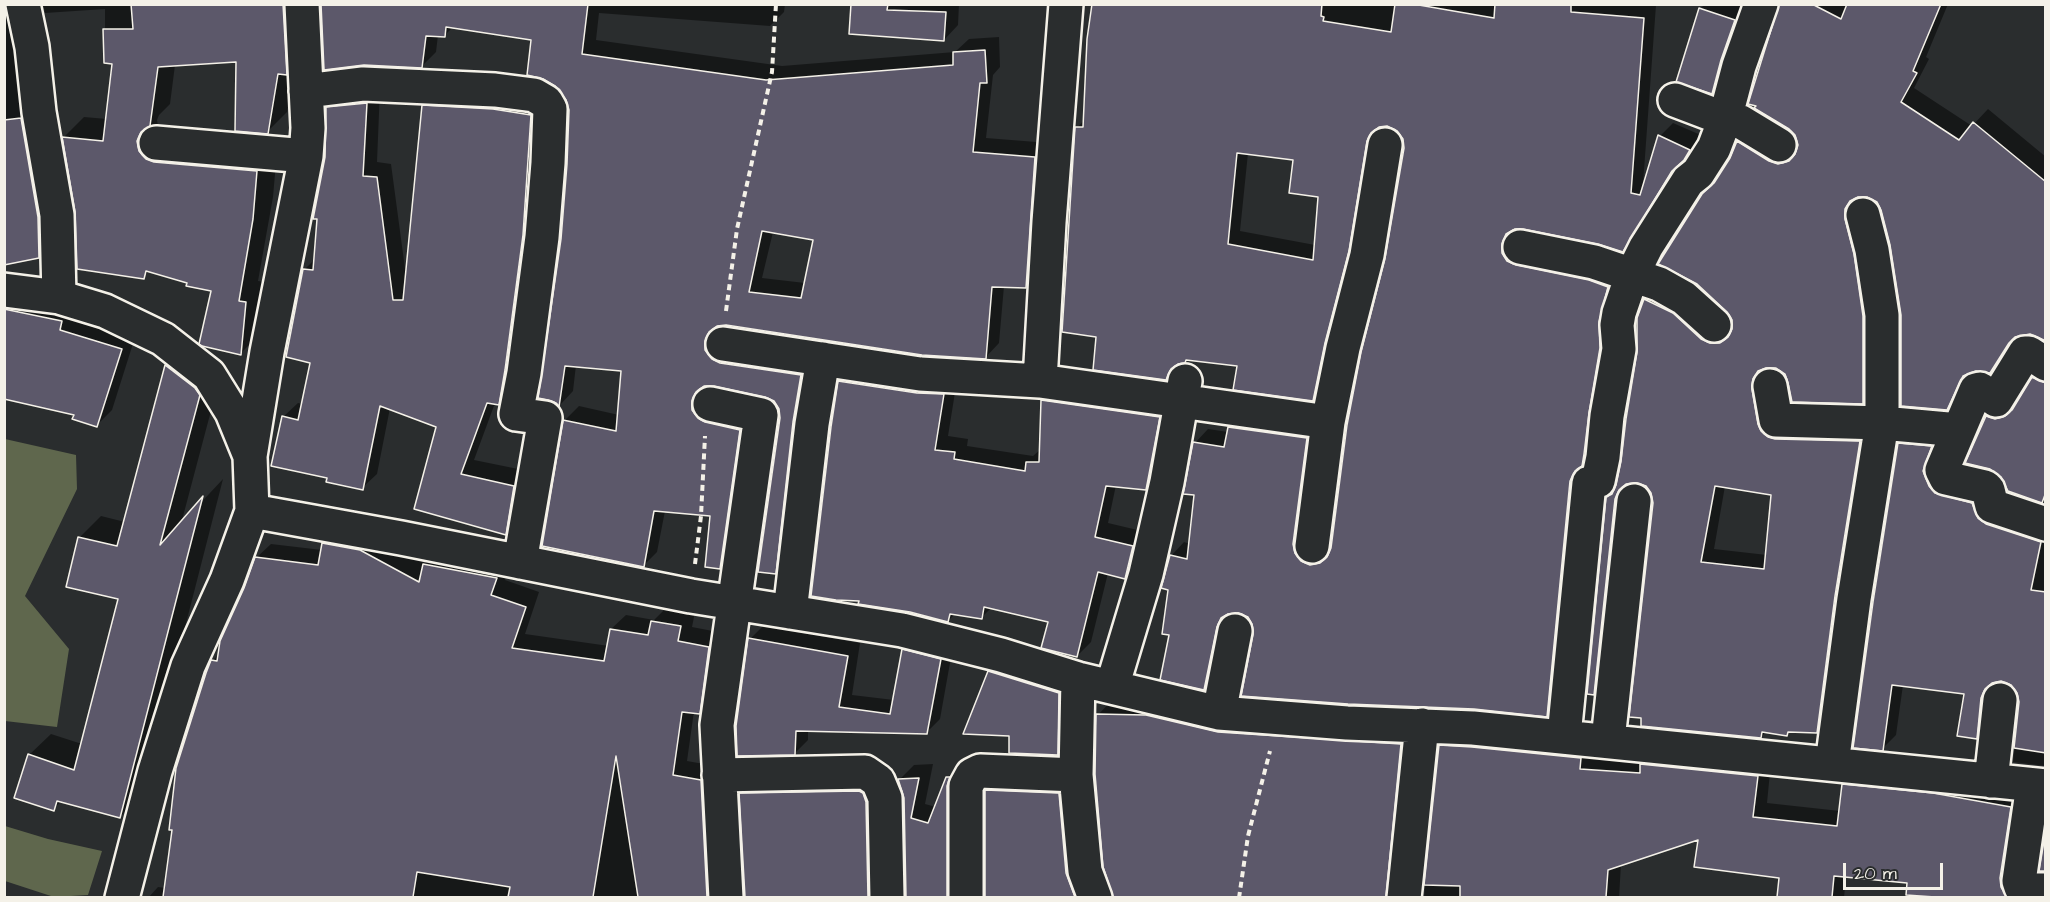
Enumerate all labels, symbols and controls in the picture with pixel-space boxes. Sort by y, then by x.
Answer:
scale bar [1846,851,1946,889]
text: 20 m [1854,861,1897,886]

